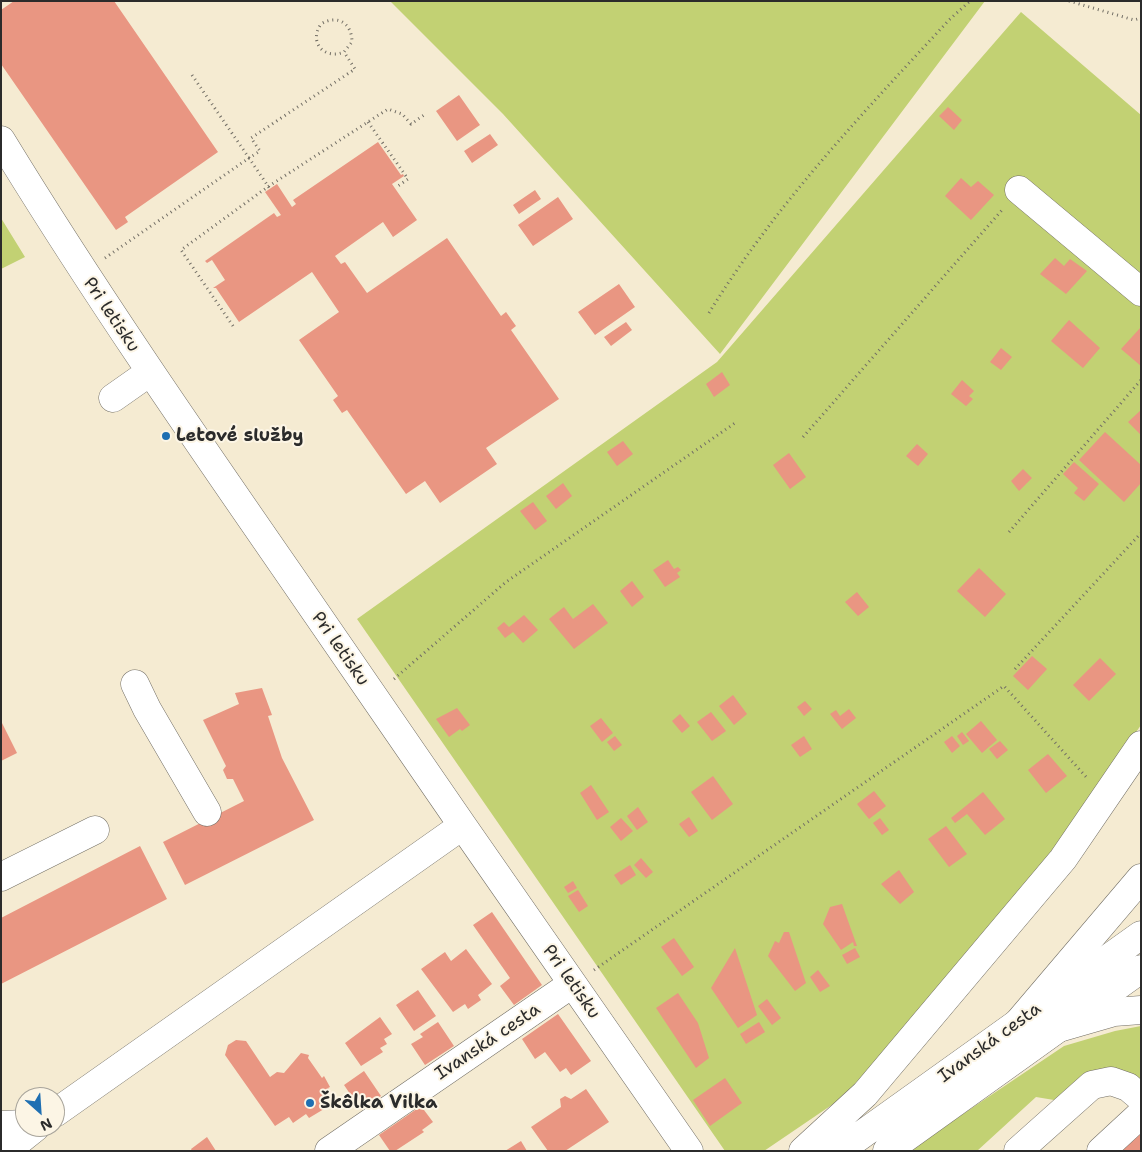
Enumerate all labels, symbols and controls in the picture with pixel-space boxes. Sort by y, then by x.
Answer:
street label: Pri letisku [78,273,144,357]
place label: Letové služby [176,425,303,447]
marker: Letové služby [160,430,172,442]
street label: Pri letisku [307,608,373,690]
street label: Pri letisku [538,941,604,1023]
street label: Ivanská cesta [934,998,1046,1088]
street label: Ivanská cesta [431,999,545,1085]
north arrow [15,1087,65,1137]
place label: Škôlka Vilka [320,1092,438,1114]
marker: Škôlka Vilka [304,1097,316,1109]
text: N [37,1114,55,1135]

